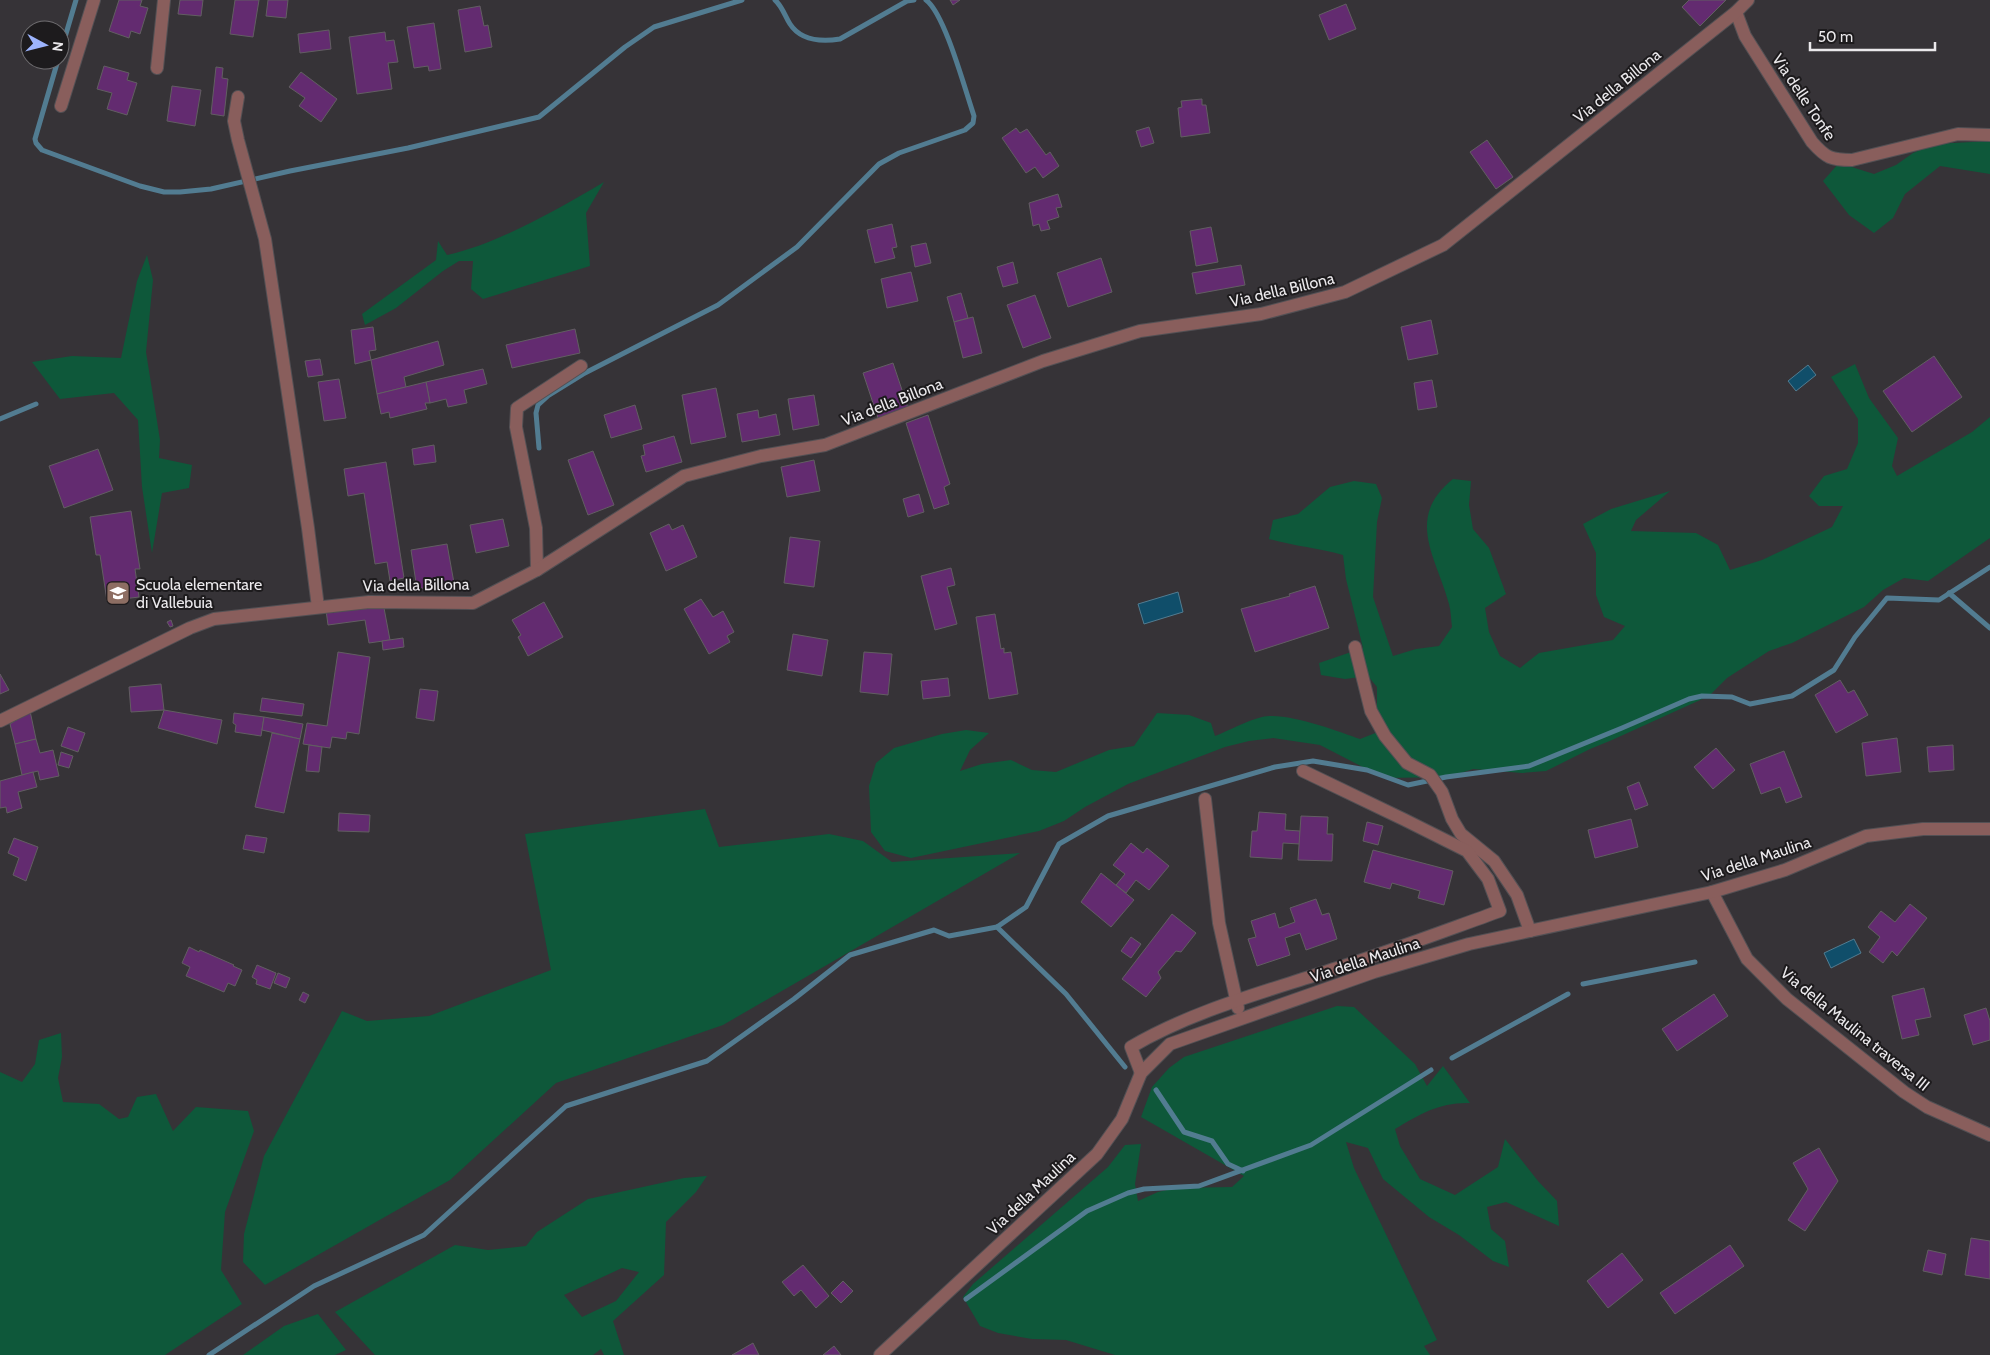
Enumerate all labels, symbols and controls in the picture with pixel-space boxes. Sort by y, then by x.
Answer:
north arrow [20,20,70,70]
scale bar [1810,20,1935,52]
text: 50 m [1818,28,1853,46]
text: N [48,41,67,53]
street label: Via della Billona [1570,45,1665,127]
street label: Via delle Tonfe [1768,50,1840,144]
street label: Via della Billona [1228,269,1336,311]
street label: Via della Billona [839,374,946,430]
place label: Scuola elementare di Vallebuia [136,575,262,612]
street label: Via della Billona [362,575,470,595]
school or university icon: Scuola elementare di Vallebuia [105,580,131,606]
street label: Via della Maulina [1699,832,1813,886]
street label: Via della Maulina [1308,933,1422,987]
street label: Via della Maulina traversa III [1777,963,1933,1095]
street label: Via della Maulina [983,1147,1079,1239]

